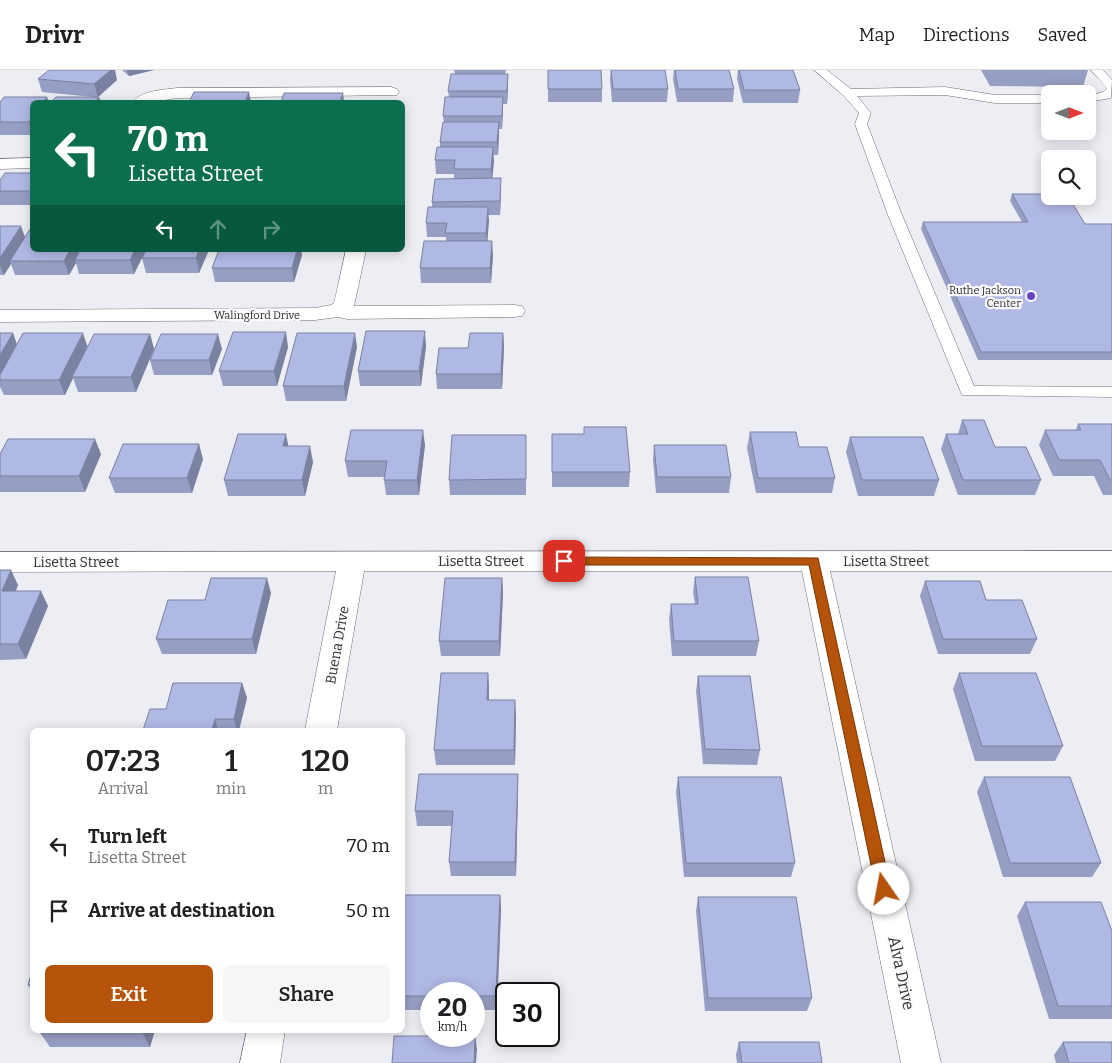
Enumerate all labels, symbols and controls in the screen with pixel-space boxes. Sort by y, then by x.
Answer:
text: Drivr [25,21,84,49]
text: Map [859,24,895,46]
text: Directions [923,24,1010,46]
text: Saved [1038,24,1087,46]
north arrow [1041,85,1096,140]
map controls [1041,85,1096,205]
text: 70 m [128,118,208,160]
icon: left [45,120,110,185]
button: search [1041,150,1096,205]
text: Lisetta Street [128,160,263,187]
icon: left [151,215,179,243]
icon: ahead [204,215,232,243]
icon: right [257,215,285,243]
place label: Ruthe Jackson Center [949,284,1021,310]
marker: Ruthe Jackson Center [1025,290,1037,302]
street label: Walingford Drive [214,309,300,322]
pin [543,540,585,582]
icon: arrive [550,547,578,575]
street label: Lisetta Street [438,553,524,570]
street label: Lisetta Street [843,553,929,570]
street label: Lisetta Street [33,554,119,571]
street label: Buena Drive [322,605,353,685]
text: 07:23 [85,743,161,779]
text: 1 [225,743,237,779]
text: 120 [301,743,350,779]
text: Arrival [98,779,148,798]
text: min [216,779,246,798]
text: m [318,779,333,798]
text: Turn left [88,825,167,848]
icon: left [45,832,73,860]
text: 70 m [347,834,390,857]
text: Lisetta Street [88,848,186,867]
position arrow [857,862,909,914]
icon: arrive [45,897,73,925]
text: Arrive at destination [88,899,275,922]
text: 50 m [346,899,390,922]
street label: Alva Drive [884,934,919,1012]
button: Exit [45,965,213,1023]
button: Share [223,965,390,1023]
speed limit sign: 30 [495,982,560,1047]
text: 20 [438,993,467,1023]
text: km/h [438,1020,467,1034]

